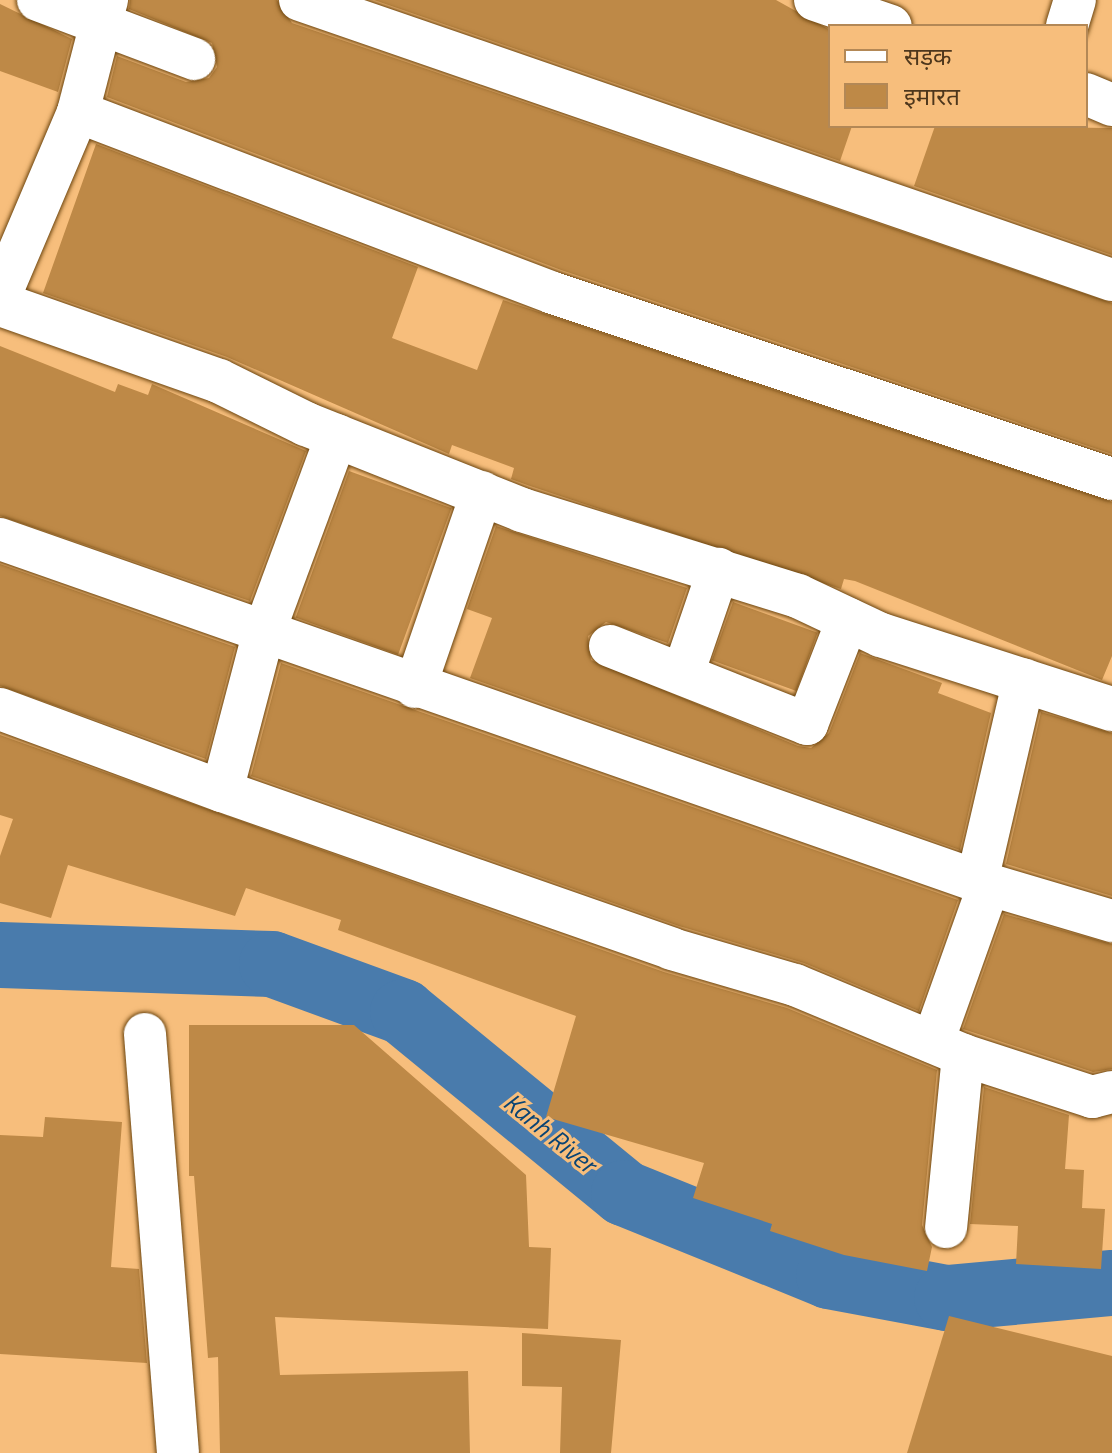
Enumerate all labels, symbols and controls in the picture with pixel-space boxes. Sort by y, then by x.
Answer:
legend [828,24,1088,128]
text: सड़क [904,38,952,74]
text: इमारत [904,78,960,114]
water label: Kanh River [498,1086,602,1180]

